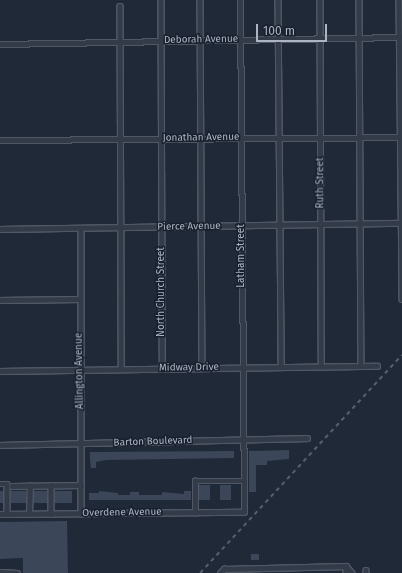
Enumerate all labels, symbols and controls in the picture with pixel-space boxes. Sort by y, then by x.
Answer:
scale bar [258,16,329,42]
text: 100 m [263,24,295,38]
street label: Deborah Avenue [164,33,238,47]
street label: Jonathan Avenue [163,131,239,145]
street label: Ruth Street [315,157,327,209]
street label: Pierce Avenue [157,220,221,234]
street label: Latham Street [236,224,248,288]
street label: North Church Street [156,247,168,337]
street label: Allington Avenue [73,333,87,409]
street label: Midway Drive [159,361,219,375]
street label: Barton Boulevard [113,435,193,449]
street label: Overdene Avenue [82,506,162,520]

